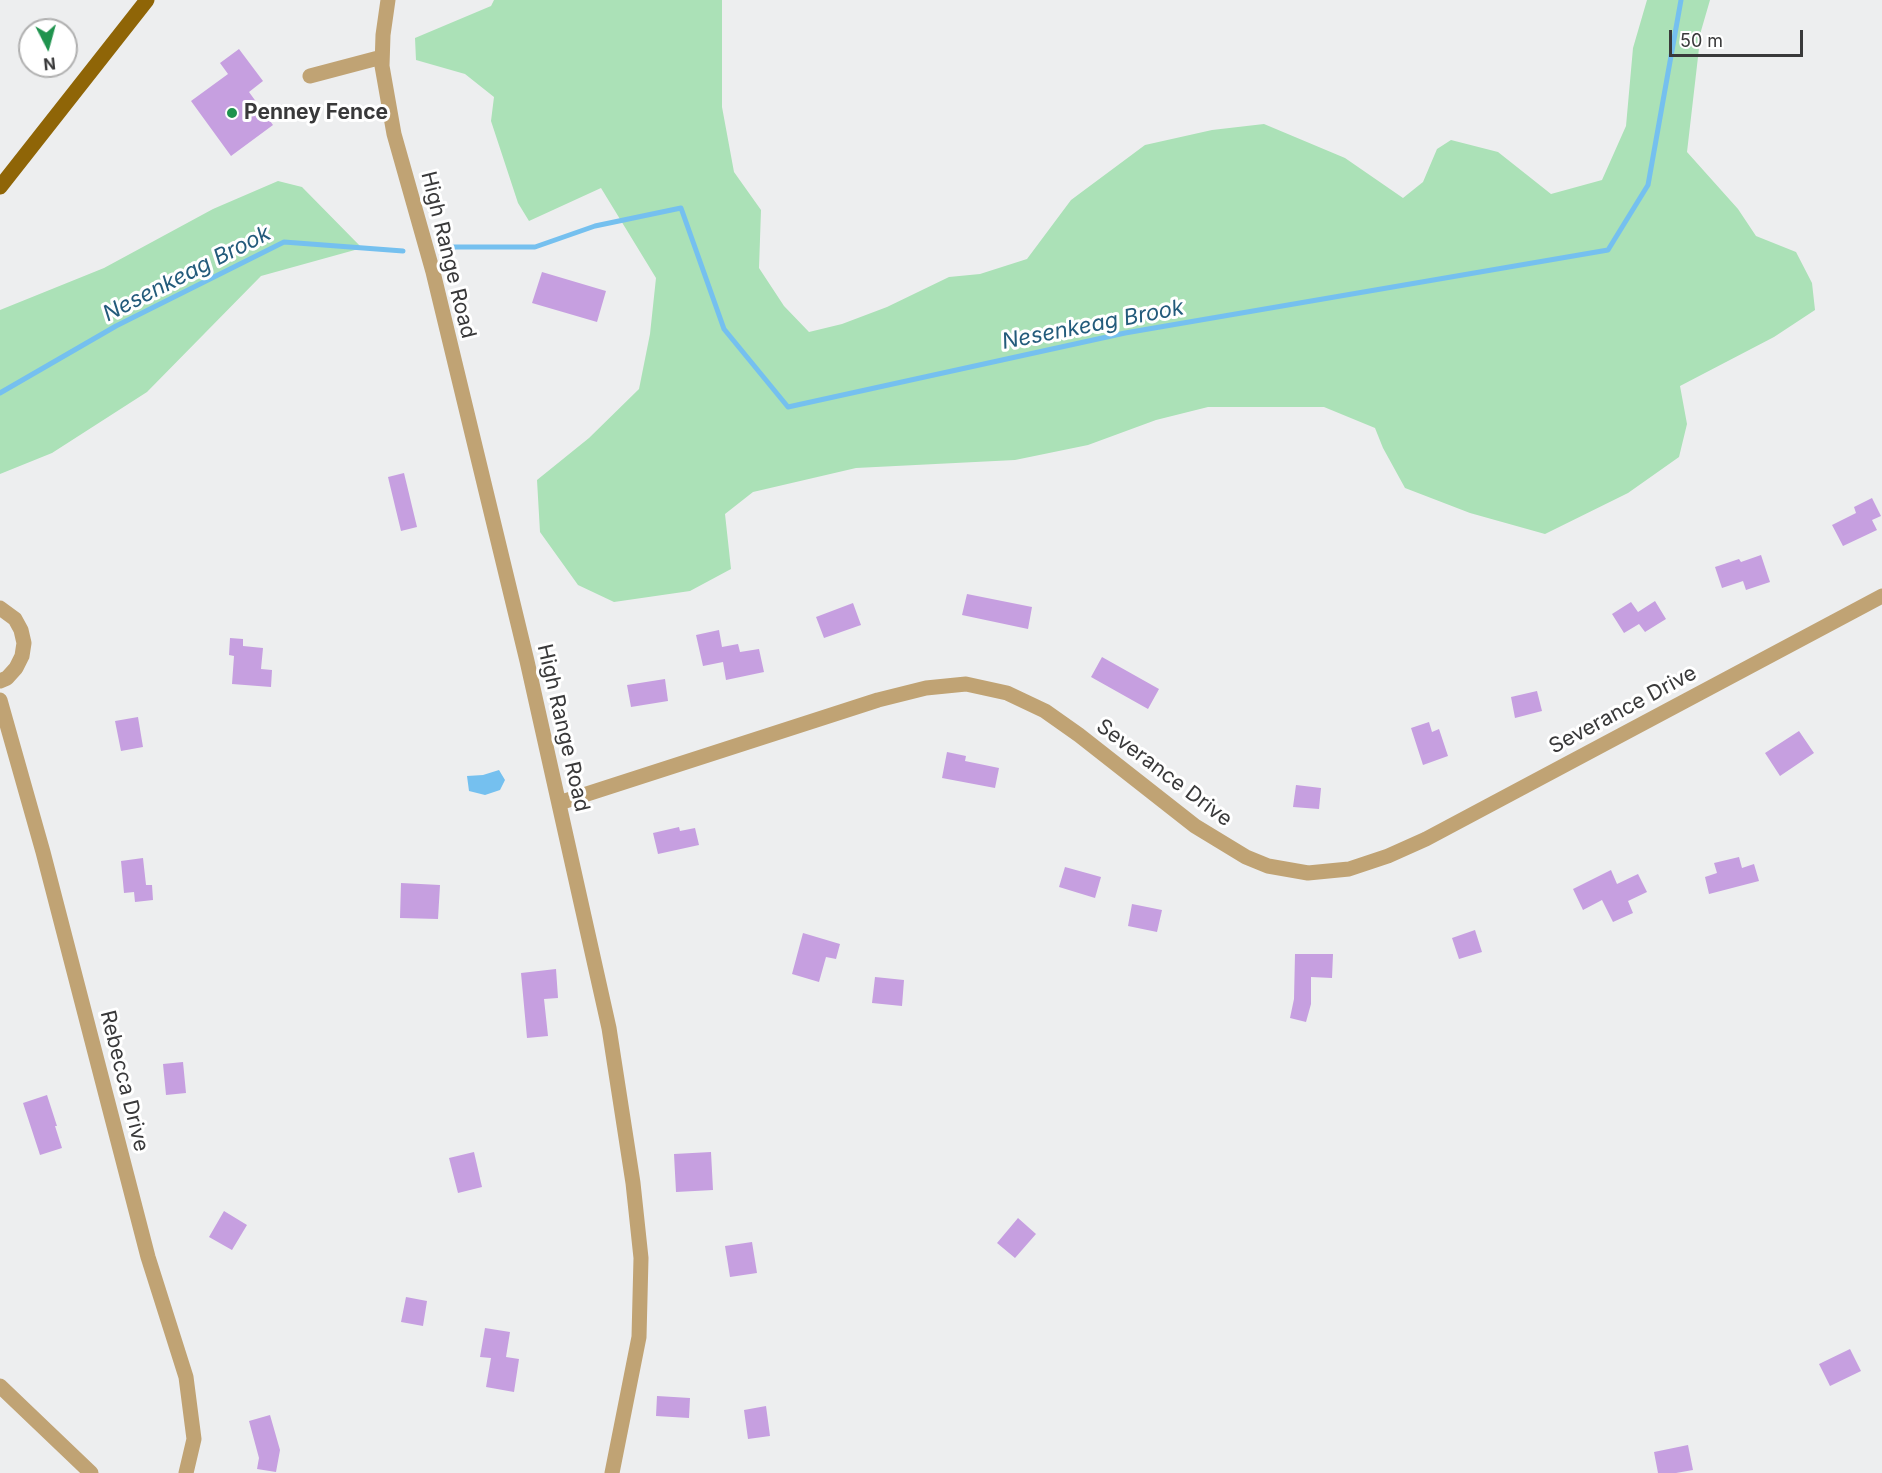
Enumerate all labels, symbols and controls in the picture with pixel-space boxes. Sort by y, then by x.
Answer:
north arrow [18,18,78,78]
scale bar [1672,18,1806,56]
text: 50 m [1680,30,1723,51]
text: N [43,53,57,74]
place label: Penney Fence [244,100,388,126]
marker: Penney Fence [225,106,239,120]
street label: High Range Road [415,169,481,341]
water label: Nesenkeag Brook [99,220,275,328]
water label: Nesenkeag Brook [1000,294,1186,356]
street label: High Range Road [531,642,595,814]
street label: Severance Drive [1545,661,1701,759]
street label: Severance Drive [1091,714,1237,832]
street label: Rebecca Drive [94,1008,154,1154]

